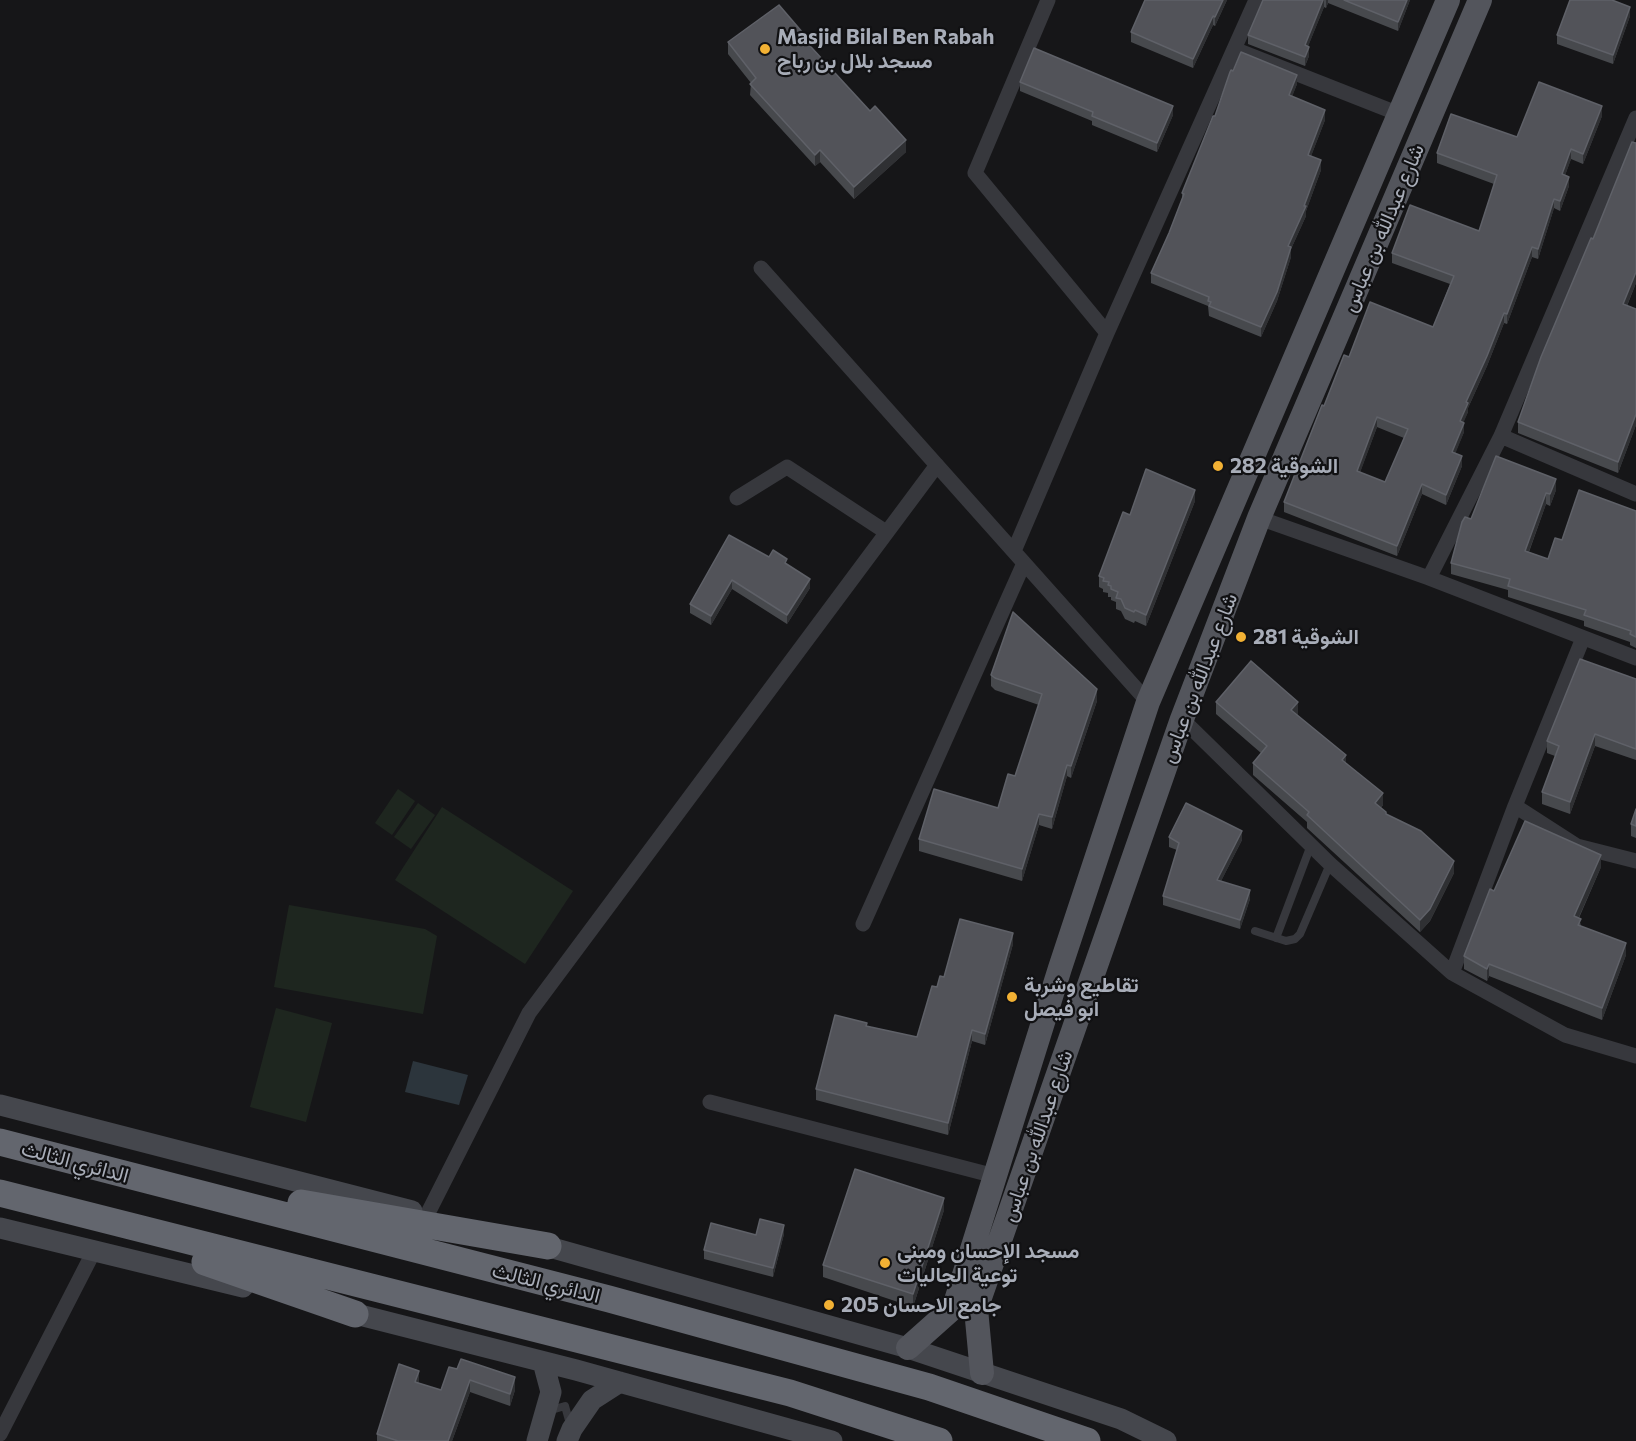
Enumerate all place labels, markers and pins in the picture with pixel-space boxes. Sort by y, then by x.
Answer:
place label: Masjid Bilal Ben Rabah مسجد بلال بن رباح [777,24,994,74]
marker: Masjid Bilal Ben Rabah مسجد بلال بن رباح [758,42,772,56]
place label: الشوقية 282 [1230,453,1338,479]
marker: الشوقية 282 [1211,459,1225,473]
place label: الشوقية 281 [1253,624,1359,650]
marker: الشوقية 281 [1234,630,1248,644]
place label: تقاطيع وشربة ابو فيصل [1024,972,1139,1022]
marker: تقاطيع وشربة ابو فيصل [1005,990,1019,1004]
place label: مسجد الإحسان ومبنى توعية الجاليات [897,1238,1079,1288]
marker: مسجد الإحسان ومبنى توعية الجاليات [878,1256,892,1270]
place label: جامع الاحسان 205 [841,1292,1002,1318]
marker: جامع الاحسان 205 [822,1298,836,1312]

